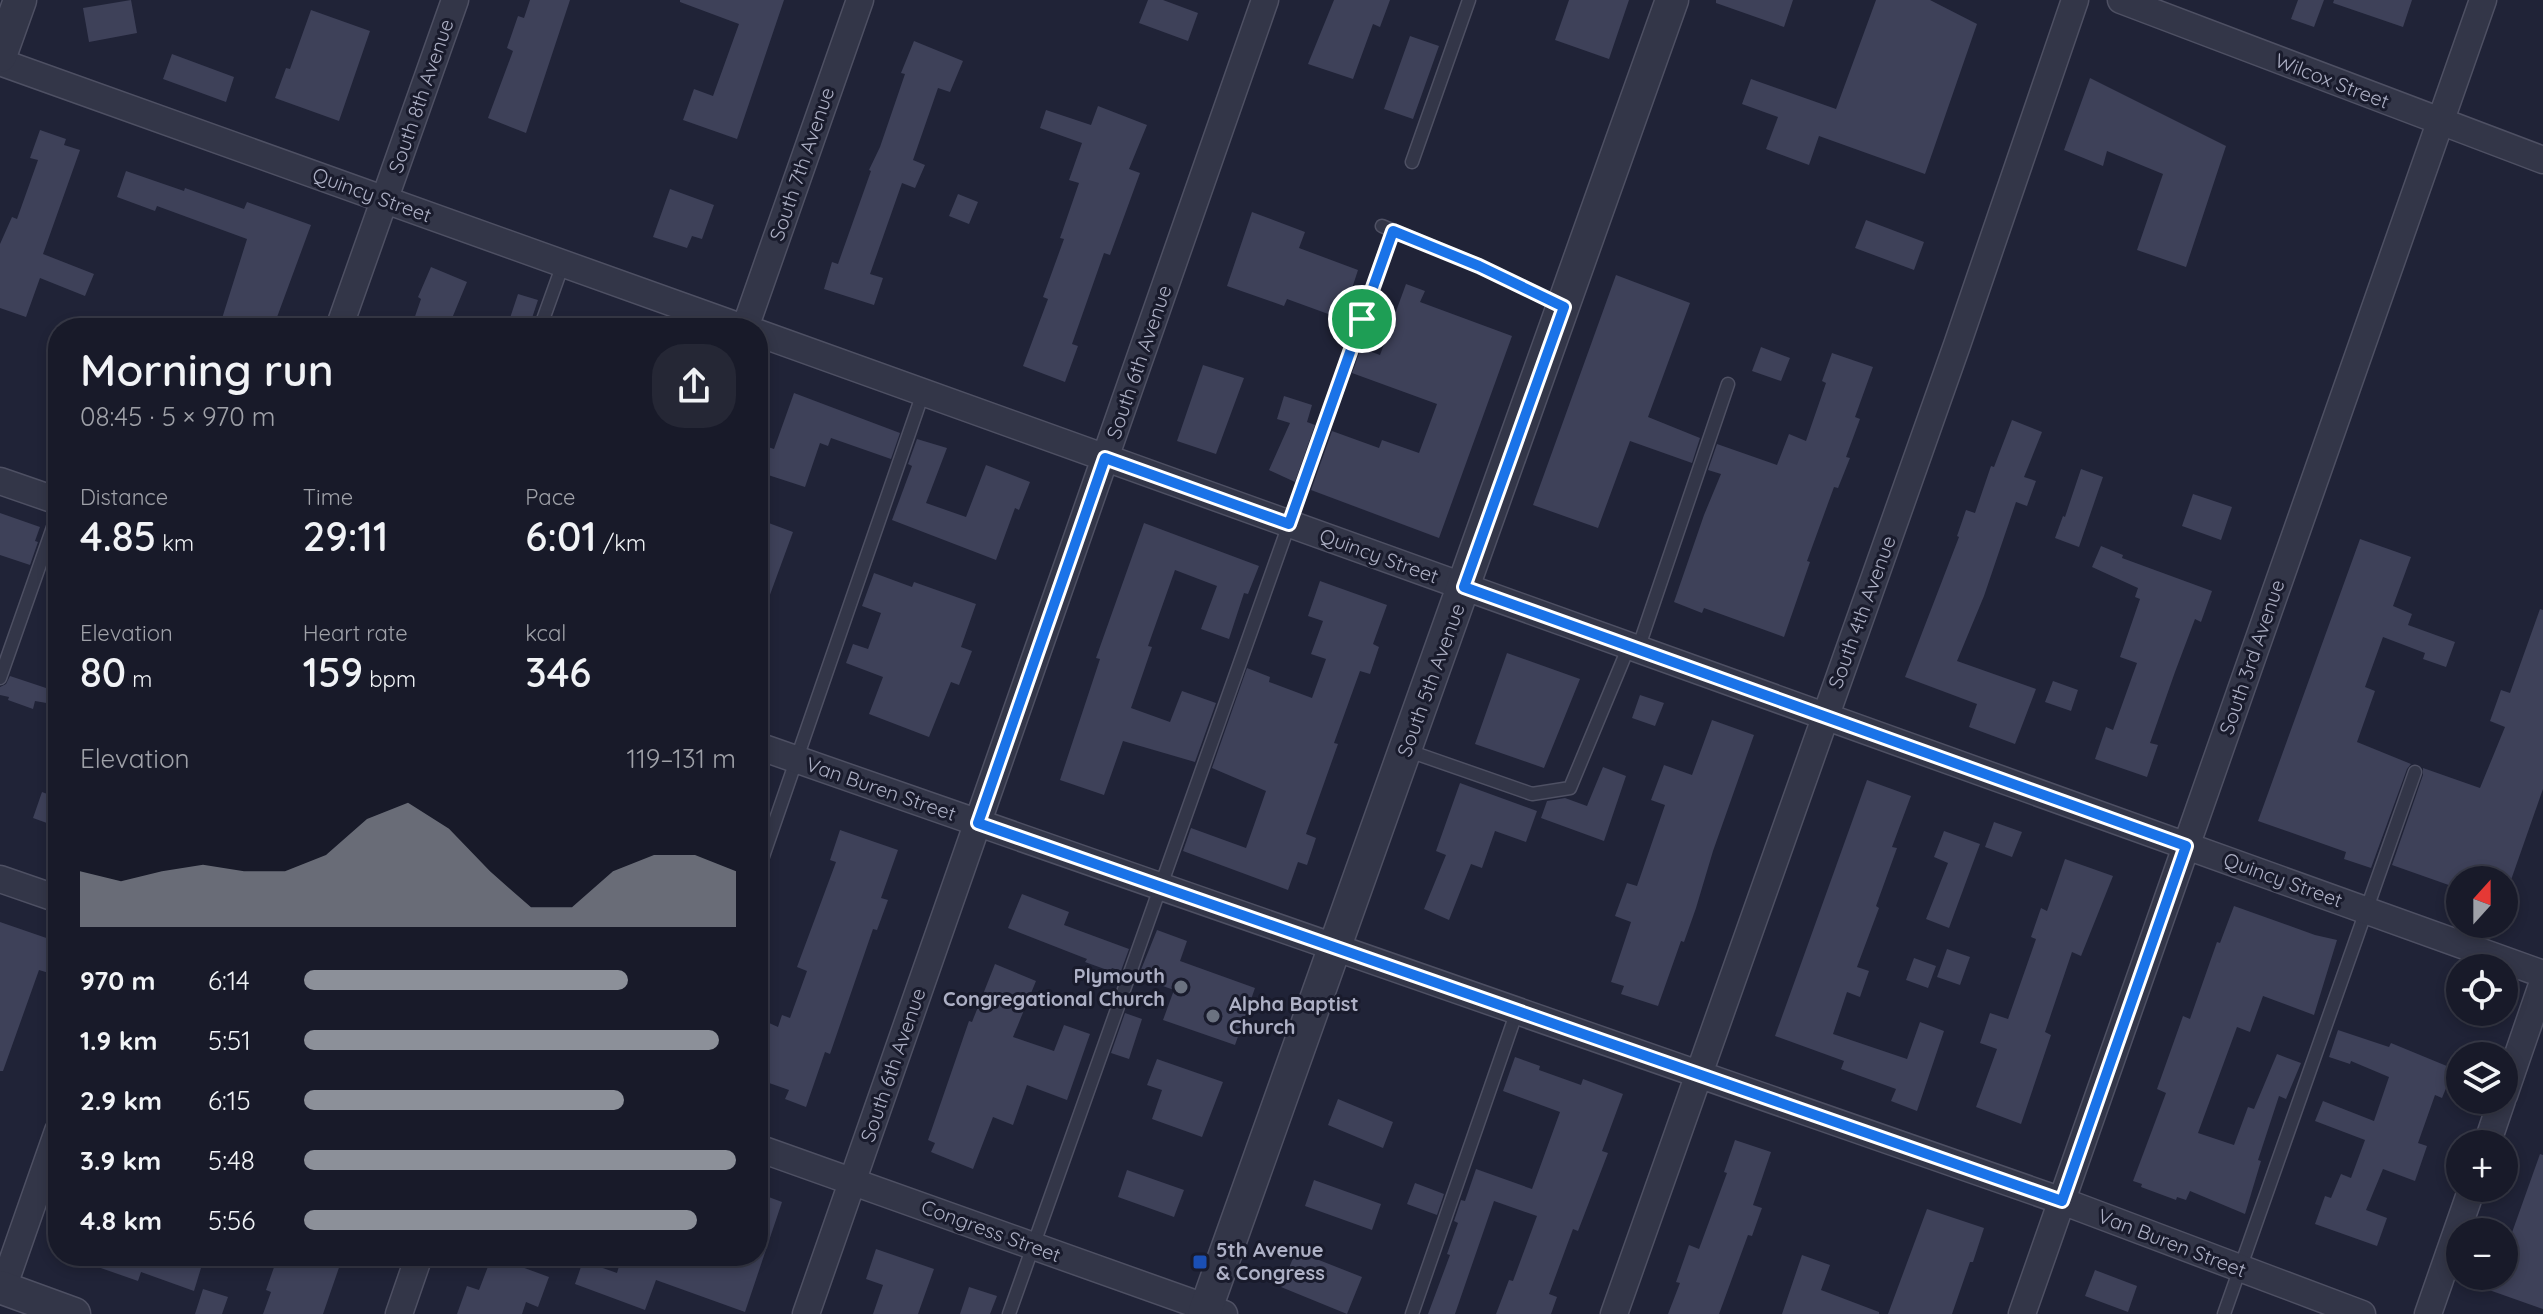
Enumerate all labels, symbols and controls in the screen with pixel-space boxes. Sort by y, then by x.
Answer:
street label: South 8th Avenue [382,16,459,176]
street label: Wilcox Street [2272,47,2393,114]
street label: South 7th Avenue [764,84,839,244]
street label: Quincy Street [309,161,435,228]
street label: South 6th Avenue [1100,282,1177,442]
pin [1328,285,1396,353]
icon: arrive [1340,297,1384,341]
text: Morning run [80,342,334,397]
button: share [652,344,736,428]
text: 08:45 · 5 × 970 m [80,400,275,433]
text: Distance [80,483,168,511]
text: Time [303,483,353,511]
text: Pace [525,483,576,511]
text: 4.85 [80,511,156,561]
text: 29:11 [303,511,388,561]
text: 6:01 [525,511,597,561]
street label: Quincy Street [1316,522,1442,589]
text: km [156,529,194,557]
text: /km [597,529,646,557]
street label: South 4th Avenue [1822,532,1901,692]
street label: South 3rd Avenue [2213,576,2290,738]
street label: South 5th Avenue [1391,600,1470,760]
text: Elevation [80,619,173,647]
text: Heart rate [303,619,408,647]
text: kcal [525,619,566,647]
text: 80 [80,647,126,697]
text: 159 [303,647,363,697]
text: 346 [525,647,591,697]
text: m [126,665,152,693]
text: bpm [363,665,416,693]
text: Elevation [80,742,190,775]
text: 119–131 m [627,742,736,775]
street label: Van Buren Street [803,751,960,826]
street label: Quincy Street [2220,846,2346,913]
north arrow [2446,866,2518,938]
map controls [2446,866,2518,1290]
button: locate [2446,954,2518,1026]
place label: Plymouth Congregational Church [943,963,1165,1011]
text: 970 m [80,964,155,997]
text: 6:14 [208,964,250,997]
marker: Plymouth Congregational Church [1172,978,1190,996]
street label: South 6th Avenue [854,985,931,1145]
place label: Alpha Baptist Church [1229,991,1359,1039]
marker: Alpha Baptist Church [1204,1007,1222,1025]
text: 1.9 km [80,1024,157,1057]
text: 5:51 [208,1024,251,1057]
button: layers [2446,1042,2518,1114]
text: 2.9 km [80,1084,162,1117]
text: 6:15 [208,1084,251,1117]
button: + [2446,1130,2518,1202]
text: 3.9 km [80,1144,161,1177]
text: 5:48 [208,1144,255,1177]
street label: Congress Street [918,1194,1065,1267]
street label: Van Buren Street [2094,1203,2250,1282]
text: 4.8 km [80,1204,162,1237]
text: 5:56 [208,1204,255,1237]
button: − [2446,1218,2518,1290]
place label: 5th Avenue & Congress [1216,1237,1325,1285]
marker: 5th Avenue & Congress [1191,1253,1209,1271]

